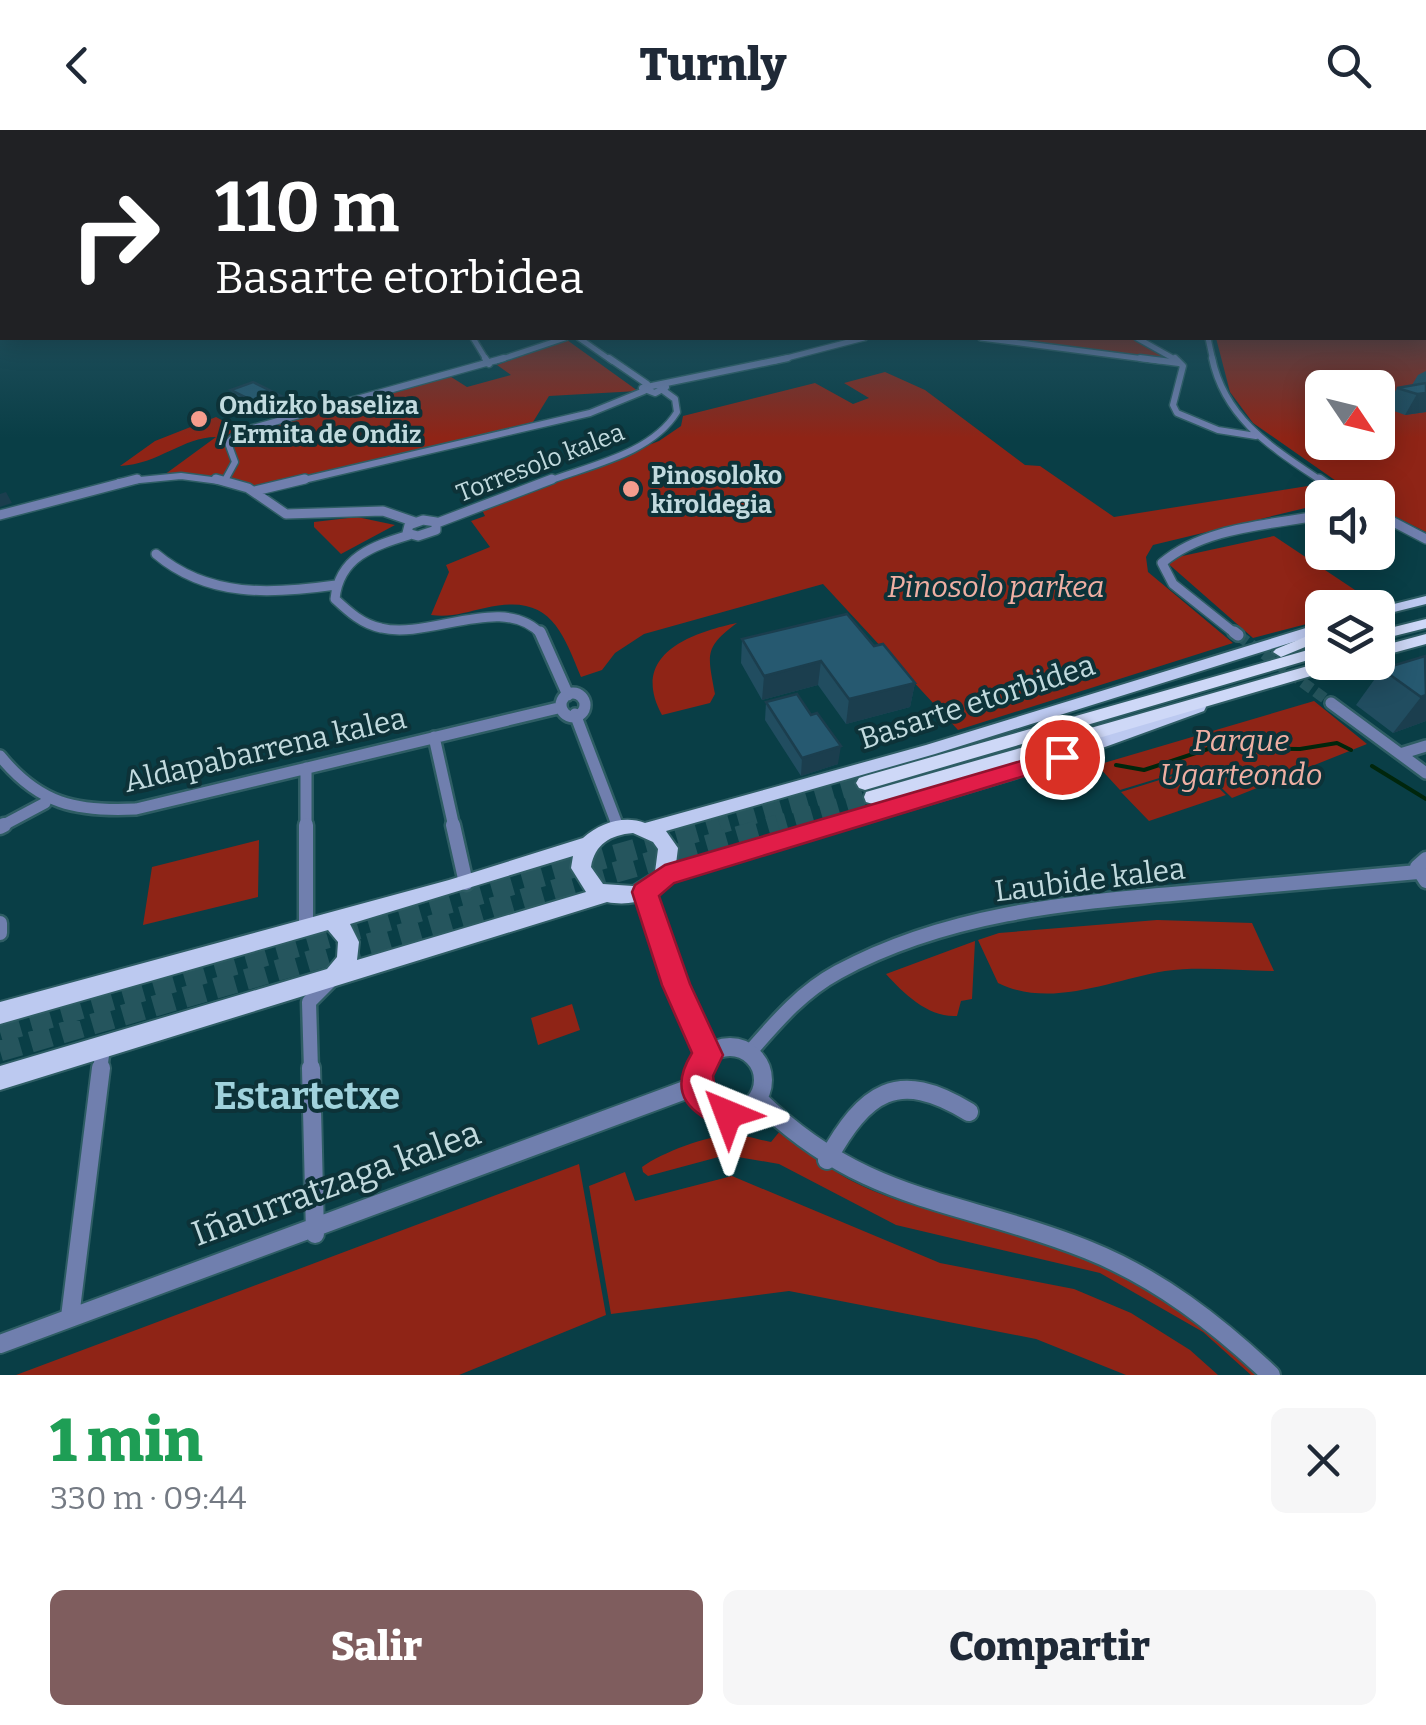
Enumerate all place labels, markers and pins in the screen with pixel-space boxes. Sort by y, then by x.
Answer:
place label: Ondizko baseliza / Ermita de Ondiz [218,391,422,450]
marker: Ondizko baseliza / Ermita de Ondiz [188,408,210,430]
place label: Pinosoloko kiroldegia [651,461,782,520]
marker: Pinosoloko kiroldegia [620,478,642,500]
pin [1020,715,1105,800]

